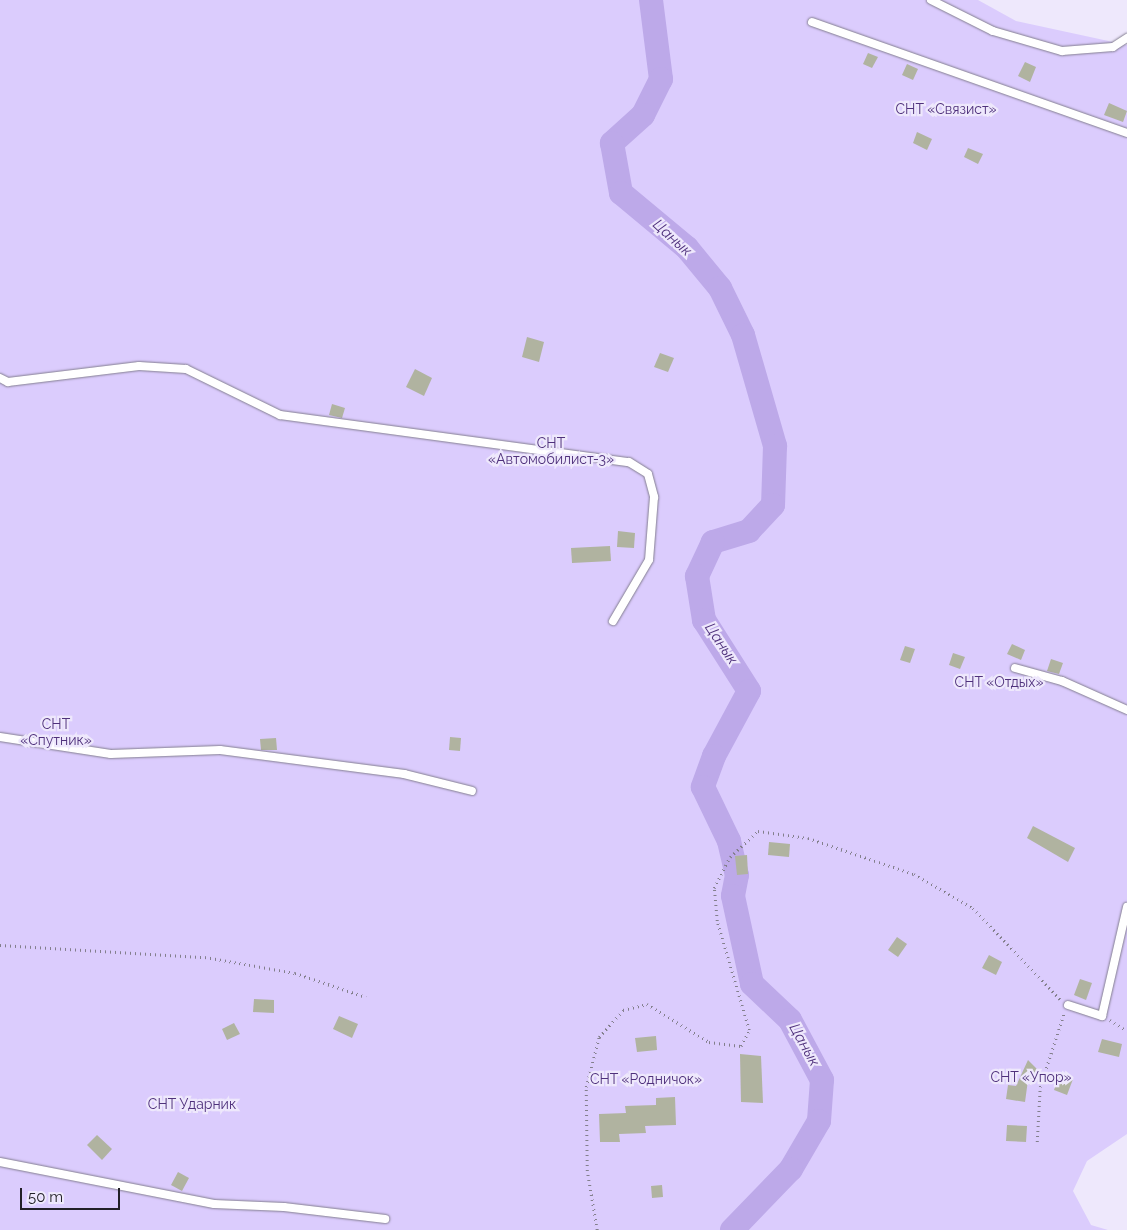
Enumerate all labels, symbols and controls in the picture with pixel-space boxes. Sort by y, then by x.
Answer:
park label: СНТ «Связист» [895,101,997,117]
water label: Цанык [649,216,695,260]
park label: СНТ «Автомобилист-3» [488,435,614,468]
water label: Цанык [701,620,741,668]
park label: СНТ «Отдых» [954,674,1044,690]
park label: СНТ «Спутник» [20,716,92,749]
water label: Цанык [785,1021,823,1069]
park label: СНТ «Упор» [990,1069,1072,1085]
park label: СНТ «Родничок» [590,1071,702,1087]
park label: СНТ Ударник [148,1096,236,1112]
scale bar [22,1178,122,1210]
text: 50 m [28,1188,63,1206]

